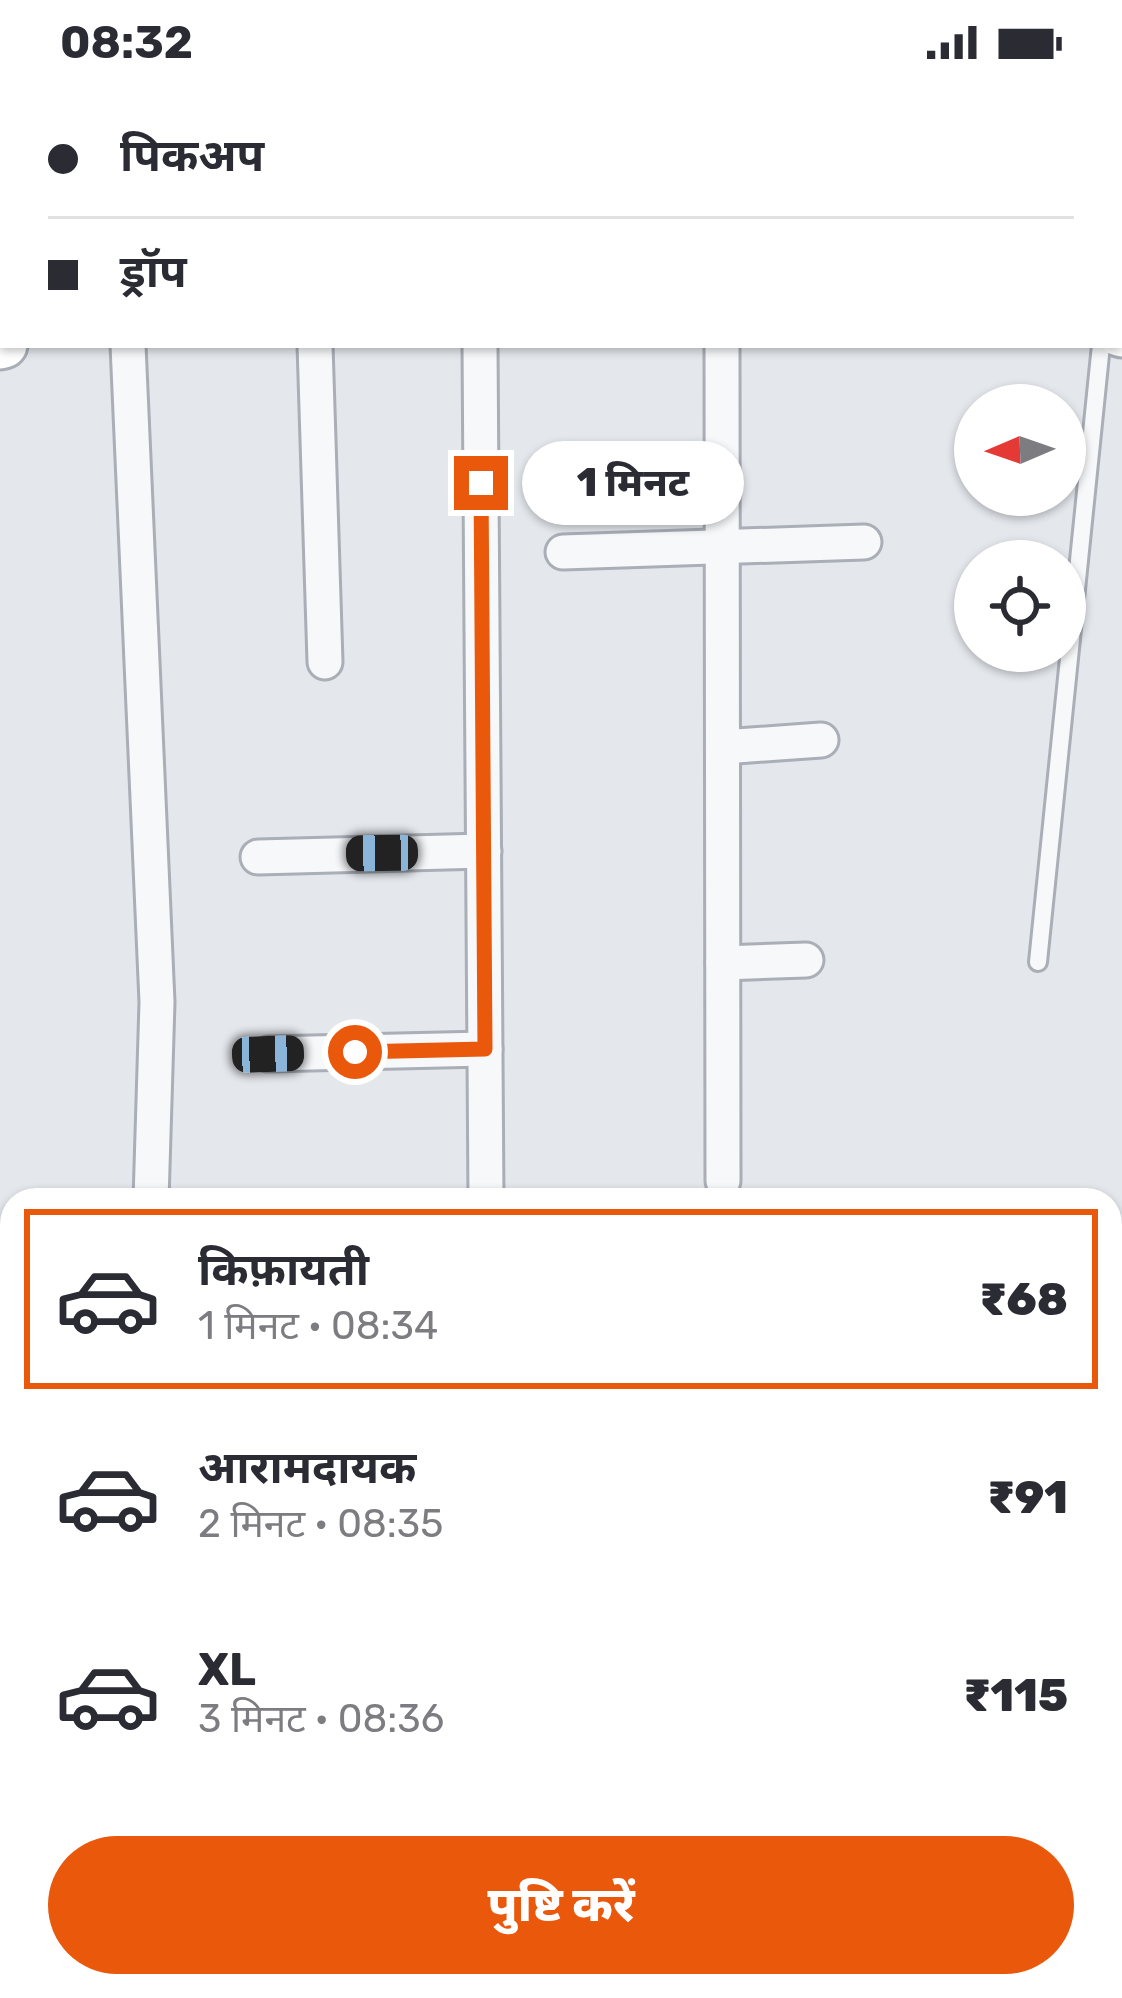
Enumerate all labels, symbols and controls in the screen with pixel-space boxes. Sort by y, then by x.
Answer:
text: 08:32 [60,16,193,69]
text: पिकअप [120,129,264,182]
text: ड्रॉप [120,245,187,298]
north arrow [954,384,1086,516]
map controls [954,384,1086,672]
callout: 1 मिनट [523,441,745,525]
route end [454,456,508,510]
text: 1 मिनट [577,460,689,506]
button: locate [954,540,1086,672]
car [346,834,418,872]
route start [328,1025,382,1079]
car [231,1035,305,1073]
text: किफ़ायती [198,1243,369,1296]
icon: car [54,1245,162,1353]
text: ₹68 [979,1273,1068,1326]
text: 1 मिनट · 08:34 [198,1303,438,1349]
text: आरामदायक [198,1441,416,1494]
icon: car [54,1443,162,1551]
text: ₹91 [987,1471,1068,1524]
text: 2 मिनट · 08:35 [198,1501,443,1547]
icon: car [54,1641,162,1749]
text: XL [198,1643,256,1696]
text: ₹115 [963,1669,1068,1722]
text: 3 मिनट · 08:36 [198,1696,444,1742]
button: पुष्टि करें [48,1836,1074,1974]

